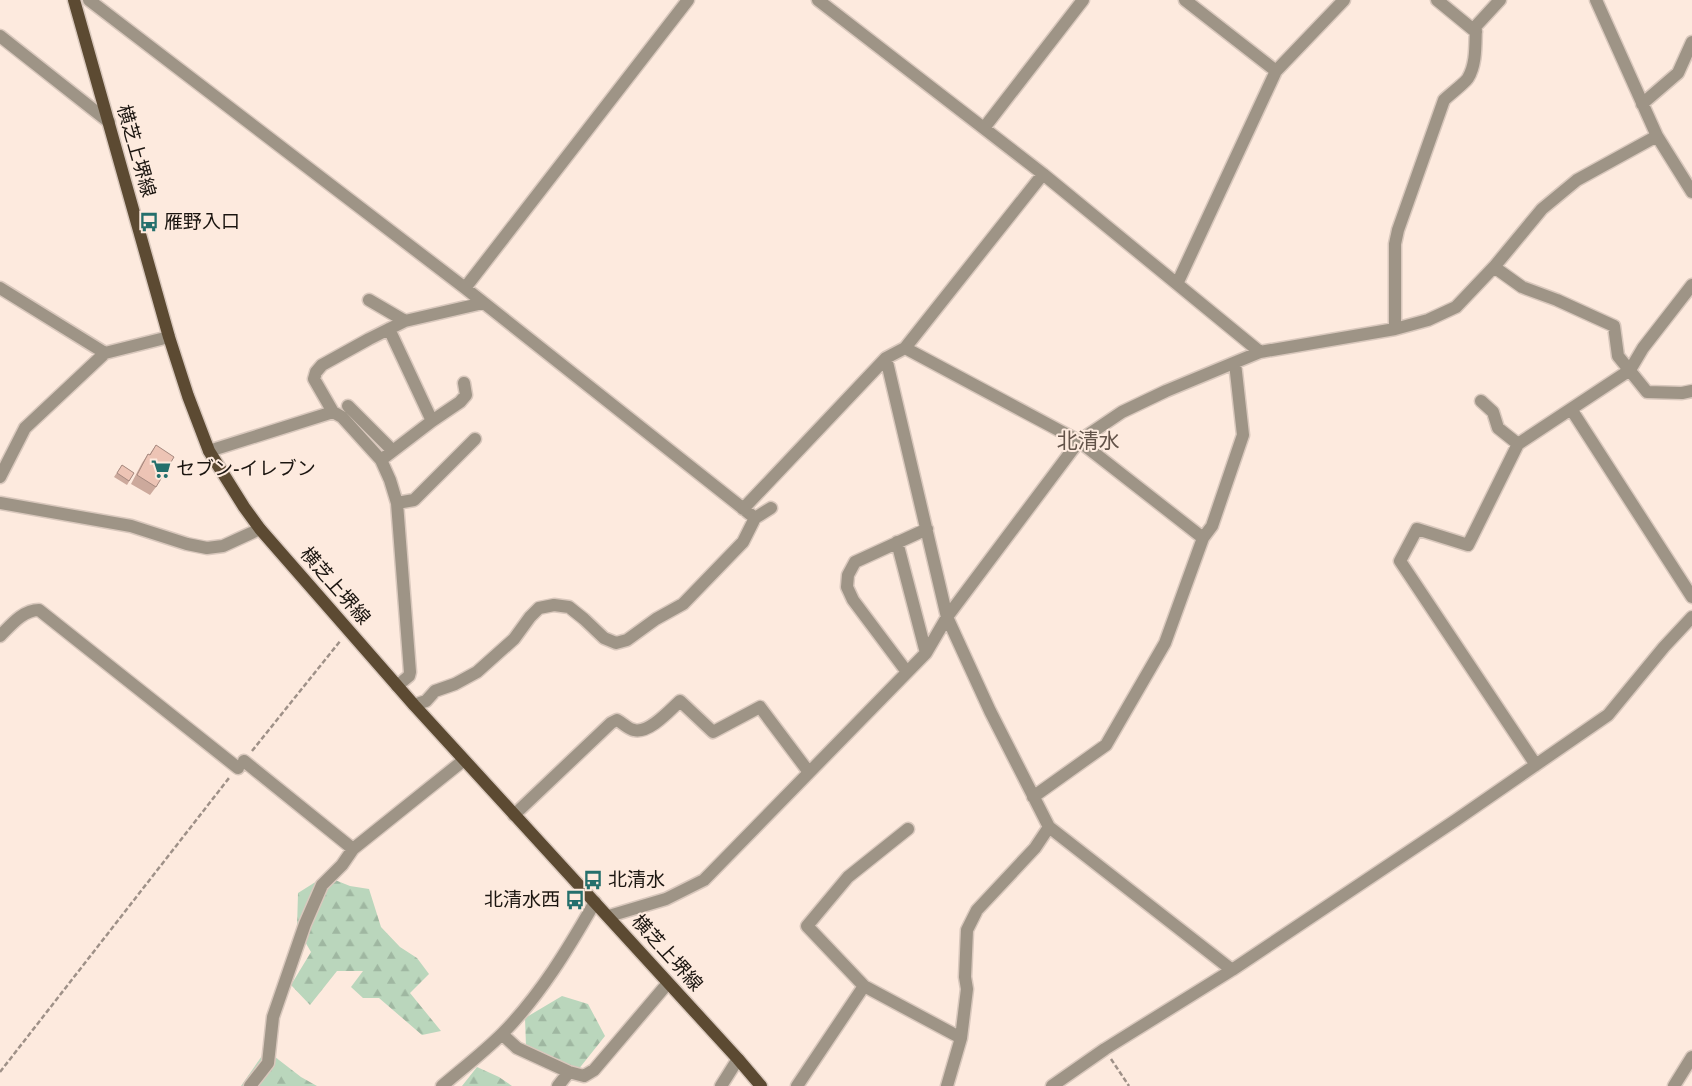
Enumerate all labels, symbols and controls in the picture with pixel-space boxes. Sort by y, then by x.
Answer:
street label: 横芝上堺線 [111,102,161,200]
place label: 雁野入口 [164,210,240,234]
bus stop icon: 雁野入口 [138,211,160,233]
district label: 北清水 [1057,428,1120,454]
place label: セブン-イレブン [176,457,316,481]
supermarket icon: セブン-イレブン [150,458,172,480]
street label: 横芝上堺線 [295,542,375,630]
place label: 北清水 [608,868,665,892]
bus stop icon: 北清水 [582,869,604,891]
place label: 北清水西 [484,888,560,912]
bus stop icon: 北清水西 [564,889,586,911]
street label: 横芝上堺線 [626,910,708,996]

